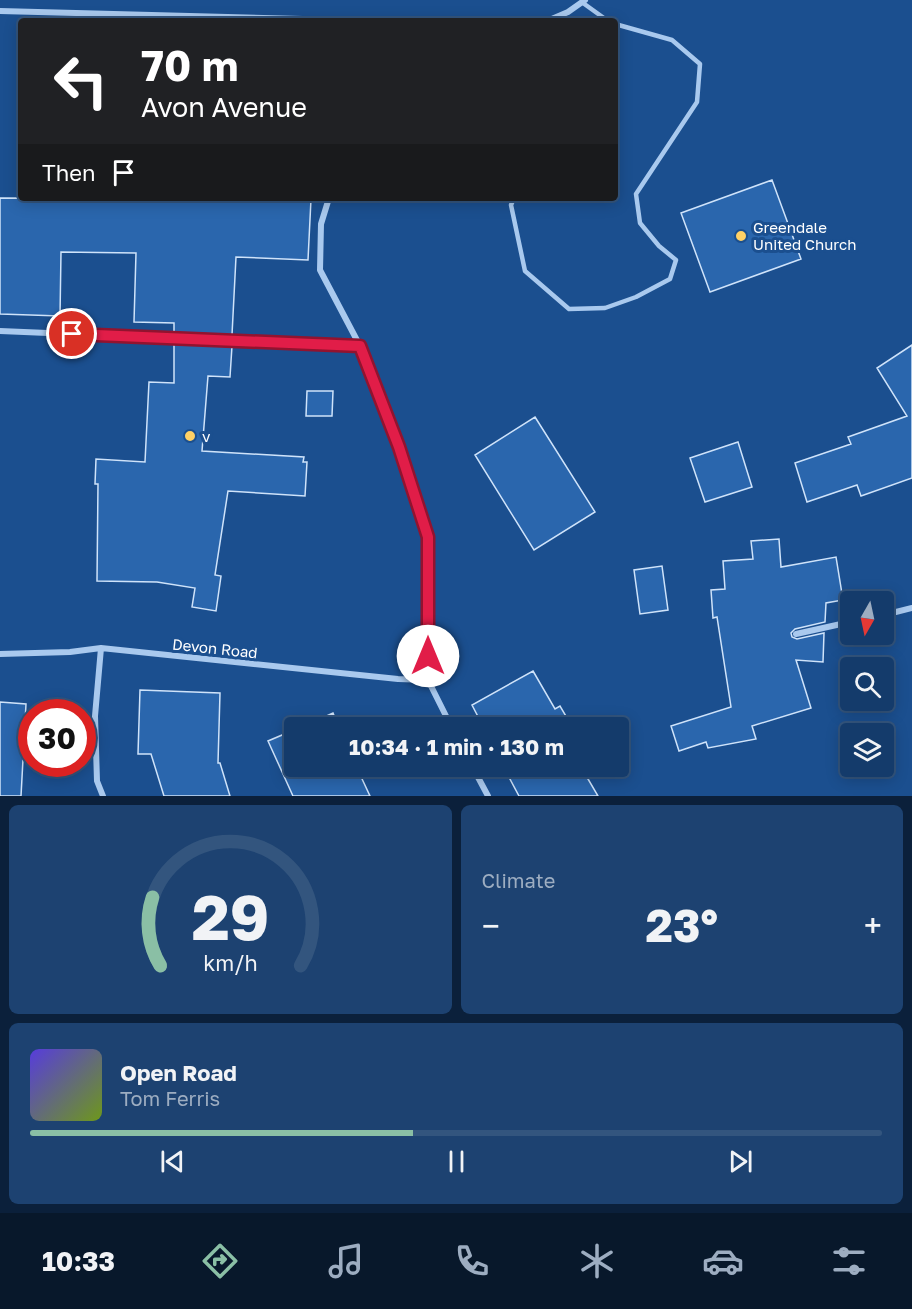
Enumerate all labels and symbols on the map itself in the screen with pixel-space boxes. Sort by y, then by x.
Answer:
place label: Greendale United Church [753,218,856,253]
marker: Greendale United Church [734,229,748,243]
pin [46,308,97,359]
place label: v [202,427,211,445]
marker: v [183,429,197,443]
north arrow [840,591,894,645]
position arrow [396,624,460,688]
street label: Devon Road [171,635,259,661]
speed limit sign: 30 [18,699,96,777]

